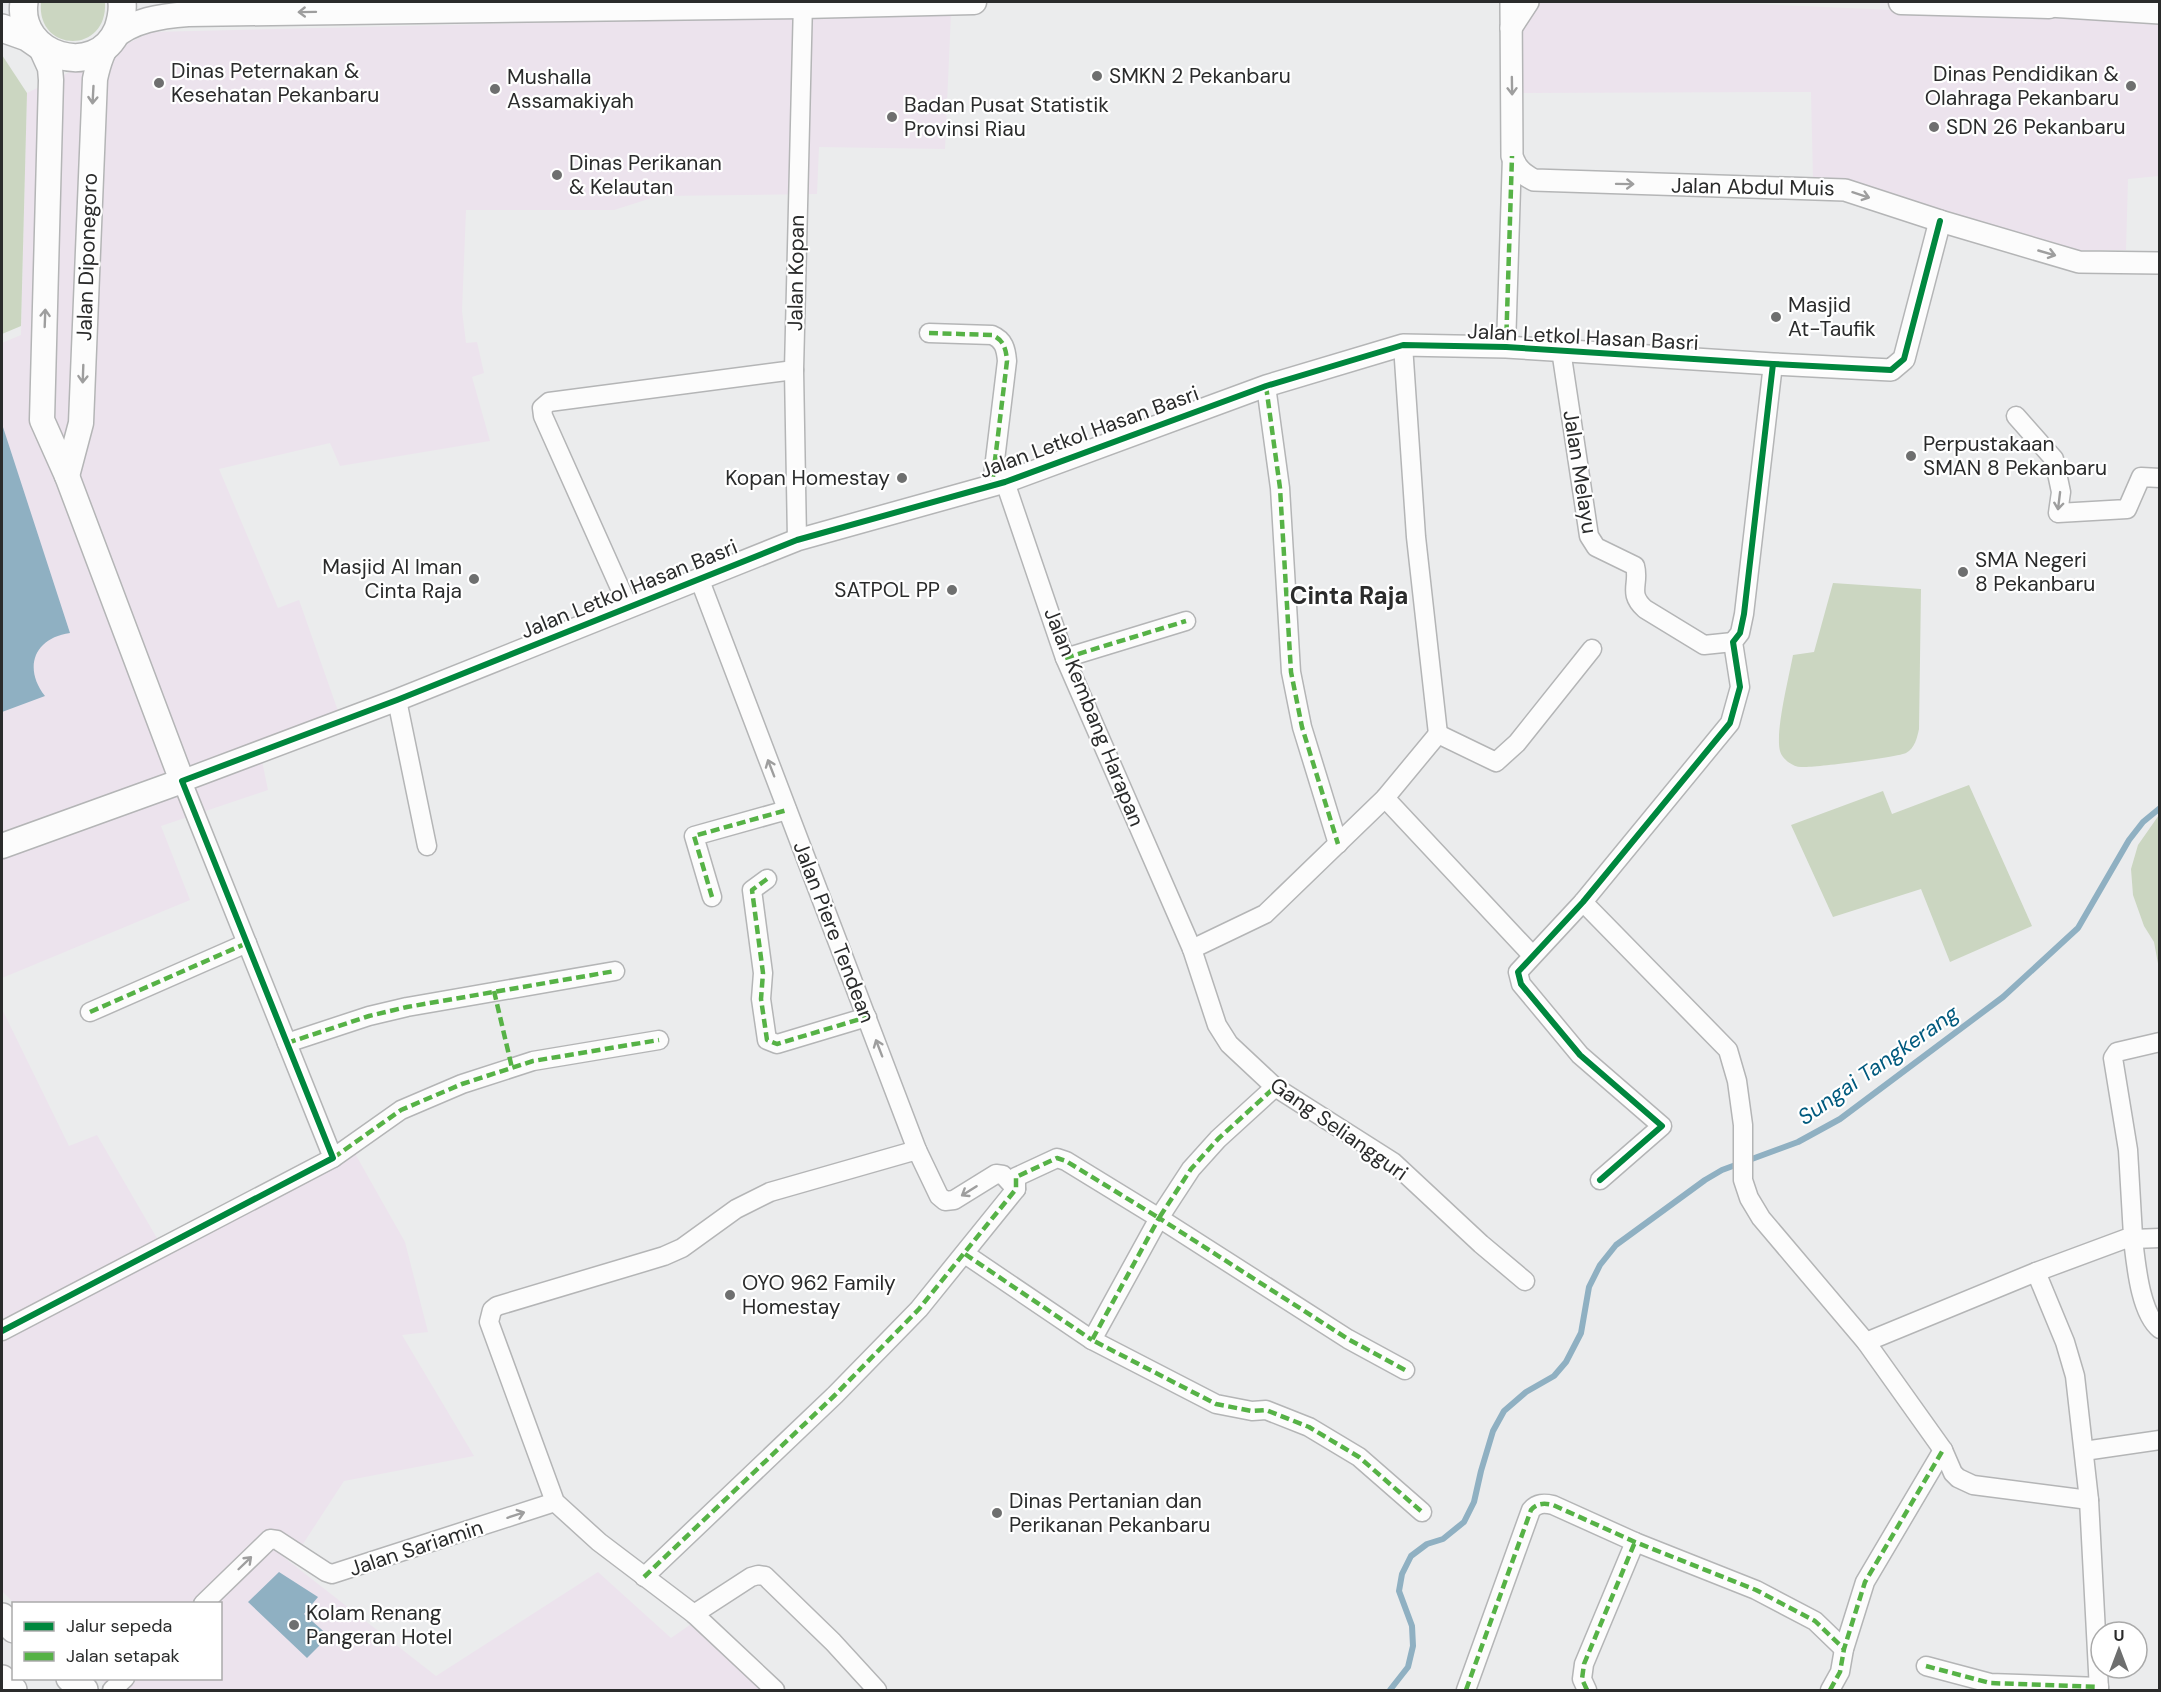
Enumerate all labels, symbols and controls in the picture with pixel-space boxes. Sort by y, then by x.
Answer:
one-way arrow [297,6,317,18]
place label: Dinas Peternakan & Kesehatan Pekanbaru [171,57,379,109]
place label: Dinas Pendidikan & Olahraga Pekanbaru [1925,60,2119,112]
place label: SMKN 2 Pekanbaru [1109,62,1291,90]
place label: Mushalla Assamakiyah [507,63,634,115]
marker: SMKN 2 Pekanbaru [1090,69,1104,83]
marker: Dinas Peternakan & Kesehatan Pekanbaru [152,76,166,90]
one-way arrow [1506,76,1517,96]
marker: Dinas Pendidikan & Olahraga Pekanbaru [2124,79,2138,93]
marker: Mushalla Assamakiyah [488,82,502,96]
one-way arrow [88,84,99,104]
place label: Badan Pusat Statistik Provinsi Riau [904,91,1109,143]
marker: Badan Pusat Statistik Provinsi Riau [885,110,899,124]
place label: SDN 26 Pekanbaru [1946,113,2125,141]
marker: SDN 26 Pekanbaru [1927,120,1941,134]
place label: Dinas Perikanan & Kelautan [569,149,722,201]
marker: Dinas Perikanan & Kelautan [550,168,564,182]
street label: Jalan Diponegoro [70,172,104,342]
street label: Jalan Abdul Muis [1671,172,1835,202]
one-way arrow [1614,178,1634,190]
one-way arrow [1851,190,1870,201]
street label: Jalan Kopan [781,215,811,331]
one-way arrow [2037,248,2056,259]
place label: Masjid At-Taufik [1788,291,1876,343]
one-way arrow [39,308,51,328]
marker: Masjid At-Taufik [1769,310,1783,324]
street label: Jalan Letkol Hasan Basri [1467,317,1699,357]
one-way arrow [77,363,88,383]
street label: Jalan Letkol Hasan Basri [975,379,1203,485]
street label: Jalan Melayu [1556,408,1604,536]
place label: Perpustakaan SMAN 8 Pekanbaru [1923,430,2107,482]
marker: Perpustakaan SMAN 8 Pekanbaru [1904,449,1918,463]
place label: Kopan Homestay [725,464,890,492]
marker: Kopan Homestay [895,471,909,485]
one-way arrow [2053,491,2064,511]
street label: Jalan Letkol Hasan Basri [516,533,742,645]
place label: SMA Negeri 8 Pekanbaru [1975,546,2095,598]
place label: Masjid Al Iman Cinta Raja [322,553,462,605]
marker: SMA Negeri 8 Pekanbaru [1956,565,1970,579]
marker: Masjid Al Iman Cinta Raja [467,572,481,586]
place label: SATPOL PP [834,576,940,604]
district label: Cinta Raja [1290,580,1408,611]
marker: SATPOL PP [945,583,959,597]
street label: Jalan Kembang Harapan [1037,604,1151,830]
one-way arrow [765,759,776,778]
street label: Jalan Piere Tendean [786,837,882,1027]
water label: Sungai Tangkerang [1792,998,1965,1131]
one-way arrow [872,1039,883,1058]
street label: Gang Seliangguri [1264,1071,1414,1187]
one-way arrow [961,1185,978,1197]
place label: OYO 962 Family Homestay [742,1269,896,1321]
marker: OYO 962 Family Homestay [723,1288,737,1302]
place label: Dinas Pertanian dan Perikanan Pekanbaru [1009,1487,1210,1539]
marker: Dinas Pertanian dan Perikanan Pekanbaru [990,1506,1004,1520]
one-way arrow [506,1509,525,1520]
street label: Jalan Sariamin [345,1513,487,1583]
one-way arrow [237,1556,252,1570]
place label: Kolam Renang Pangeran Hotel [306,1599,452,1651]
legend [12,1602,222,1680]
text: Jalur sepeda [66,1614,172,1638]
marker: Kolam Renang Pangeran Hotel [287,1618,301,1632]
north arrow [2089,1620,2149,1680]
text: U [2114,1625,2124,1646]
text: Jalan setapak [66,1644,180,1668]

